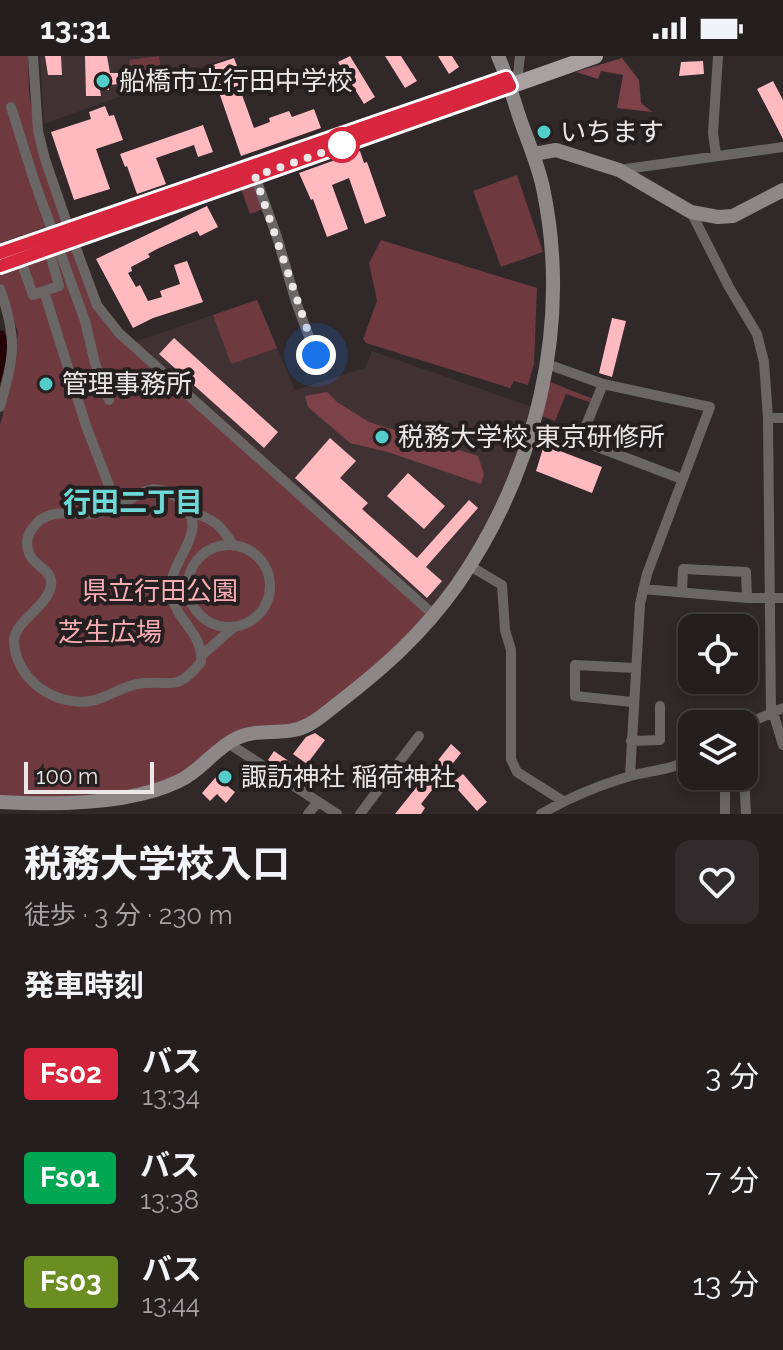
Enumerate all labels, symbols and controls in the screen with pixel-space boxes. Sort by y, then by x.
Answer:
text: 13:31 [40,11,111,46]
place label: 船橋市立行田中学校 [119,66,353,96]
marker: 船橋市立行田中学校 [94,72,112,90]
place label: いちます [560,117,664,147]
marker: いちます [535,123,553,141]
unlabelled marker [325,128,359,162]
your location [296,335,336,375]
place label: 管理事務所 [62,369,192,399]
marker: 管理事務所 [37,375,55,393]
place label: 税務大学校 東京研修所 [398,422,665,452]
marker: 税務大学校 東京研修所 [373,428,391,446]
district label: 行田二丁目 [63,486,203,519]
park label: 県立行田公園 [82,576,238,606]
map controls [678,614,758,790]
button: locate [678,614,758,694]
park label: 芝生広場 [58,617,162,647]
button: layers [678,710,758,790]
scale bar [24,758,154,794]
place label: 諏訪神社 稲荷神社 [241,762,456,792]
text: 100 m [36,763,98,789]
marker: 諏訪神社 稲荷神社 [216,768,234,786]
button: heart [675,840,759,924]
text: 税務大学校入口 [24,841,290,886]
text: 徒歩 · 3 分 · 230 m [24,900,233,930]
text: 発車時刻 [24,968,144,1003]
text: バス [142,1044,202,1079]
text: Fs02 [40,1057,102,1090]
text: 3 分 [705,1059,759,1094]
text: 13:34 [142,1081,200,1111]
text: バス [140,1148,200,1183]
text: Fs01 [40,1161,100,1194]
text: 7 分 [705,1163,759,1198]
text: 13:38 [140,1185,199,1215]
text: バス [142,1252,202,1287]
text: Fs03 [40,1265,102,1298]
text: 13 分 [692,1267,759,1302]
text: 13:44 [142,1289,200,1319]

